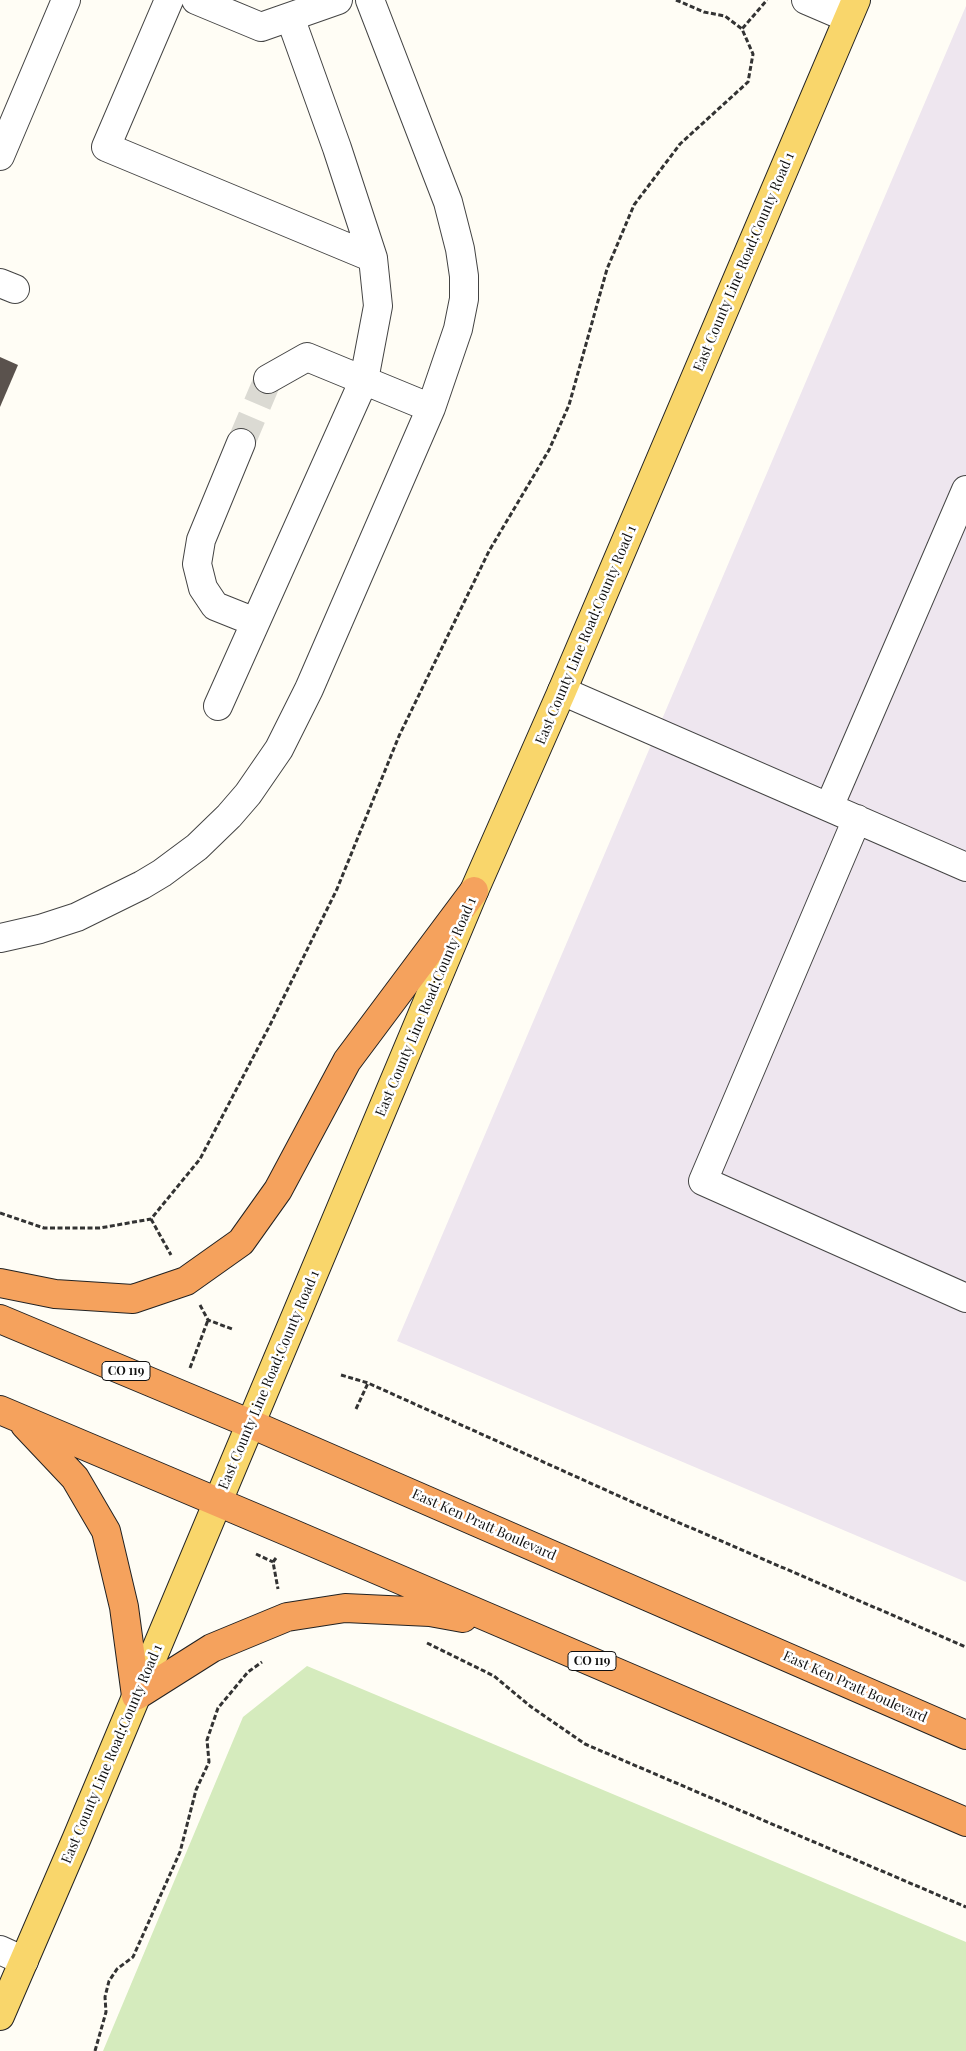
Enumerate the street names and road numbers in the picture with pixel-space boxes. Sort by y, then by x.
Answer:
street label: East County Line Road;County Road 1 [690,150,798,374]
street label: East County Line Road;County Road 1 [532,523,640,747]
street label: East County Line Road;County Road 1 [372,895,480,1119]
street label: East County Line Road;County Road 1 [215,1268,323,1492]
road number: CO 119 [102,1362,150,1380]
street label: East Ken Pratt Boulevard [409,1486,559,1564]
street label: East County Line Road;County Road 1 [58,1642,166,1866]
street label: East Ken Pratt Boulevard [780,1648,930,1726]
road number: CO 119 [568,1652,616,1670]

